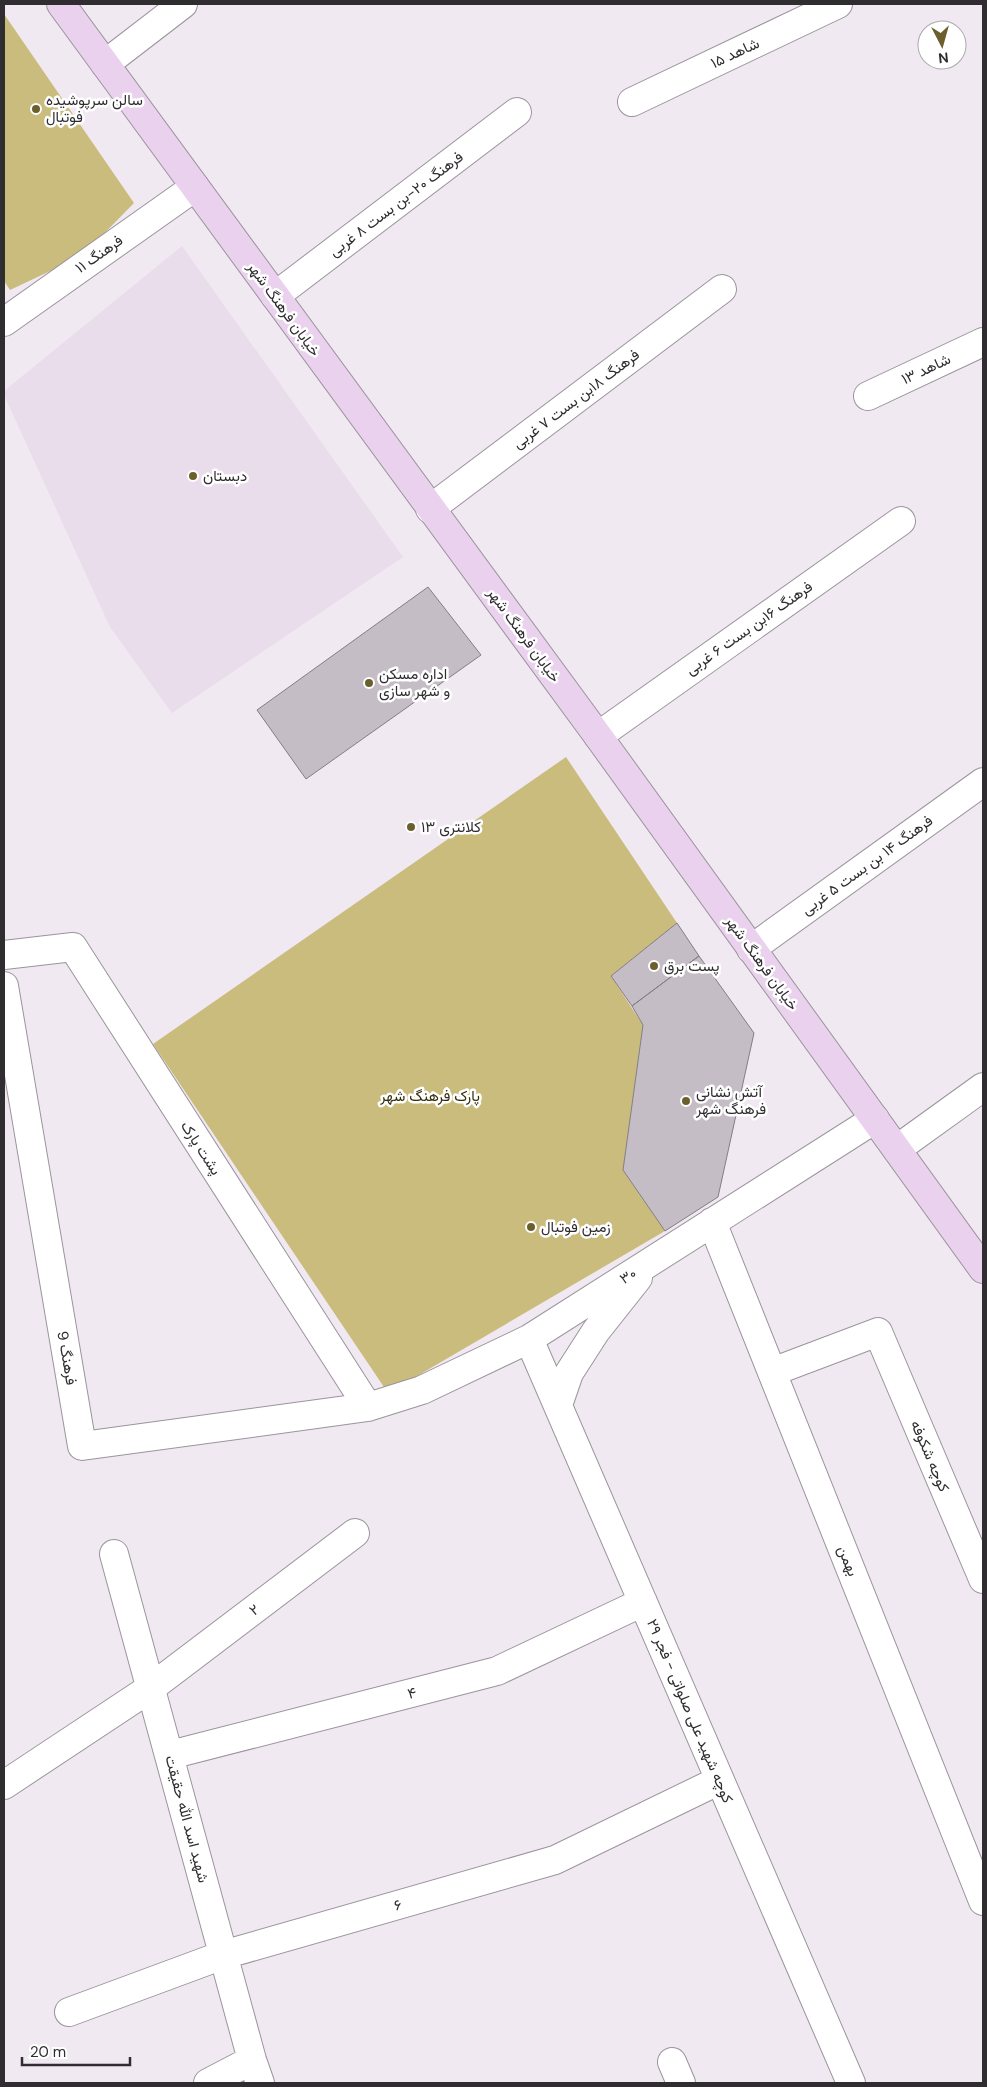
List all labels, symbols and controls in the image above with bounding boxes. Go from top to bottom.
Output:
north arrow [917,20,967,70]
street label: شاهد ۱۵ [708,33,763,73]
text: N [937,48,949,67]
place label: سالن سرپوشیده فوتبال [46,90,143,127]
marker: سالن سرپوشیده فوتبال [30,103,42,115]
street label: فرهنگ ۲۰-بن بست ۸ غربی [325,147,467,261]
street label: فرهنگ ۱۱ [71,230,127,278]
street label: خیابان فرهنگ شهر [242,257,325,360]
street label: فرهنگ ۱۸بن بست ۷ غربی [508,345,644,453]
street label: شاهد ۱۳ [898,349,954,389]
place label: دبستان [203,466,247,486]
marker: دبستان [187,470,199,482]
street label: فرهنگ ۱۶بن بست ۶ غربی [681,576,817,680]
street label: خیابان فرهنگ شهر [482,583,565,686]
place label: اداره مسکن و شهر سازی [379,664,450,701]
marker: اداره مسکن و شهر سازی [363,677,375,689]
street label: فرهنگ ۱۴ بن بست ۵ غربی [797,810,937,919]
place label: کلانتری ۱۳ [421,817,481,837]
marker: کلانتری ۱۳ [405,821,417,833]
street label: خیابان فرهنگ شهر [720,911,803,1014]
place label: پست برق [664,956,719,976]
marker: پست برق [648,960,660,972]
place label: آتش نشانی فرهنگ شهر [695,1082,766,1119]
park label: پارک فرهنگ شهر [379,1086,480,1106]
marker: آتش نشانی فرهنگ شهر [680,1095,692,1107]
street label: پشت پارک [176,1117,226,1179]
place label: زمین فوتبال [541,1217,611,1237]
marker: زمین فوتبال [525,1221,537,1233]
street label: ۳۰ [616,1263,640,1289]
street label: فرهنگ 9 [52,1329,82,1387]
street label: کوچه شکوفه [906,1417,954,1495]
street label: بهمن [833,1543,863,1579]
street label: ۲ [245,1600,263,1620]
street label: کوچه شهید علی صلواتی - فجر ۲۹ [642,1616,738,1806]
street label: ۴ [405,1682,419,1704]
street label: شهید اسد الله حقیقت [160,1753,214,1885]
street label: ۶ [392,1894,404,1916]
scale bar [22,2034,130,2066]
text: 20 m [30,2042,66,2062]

